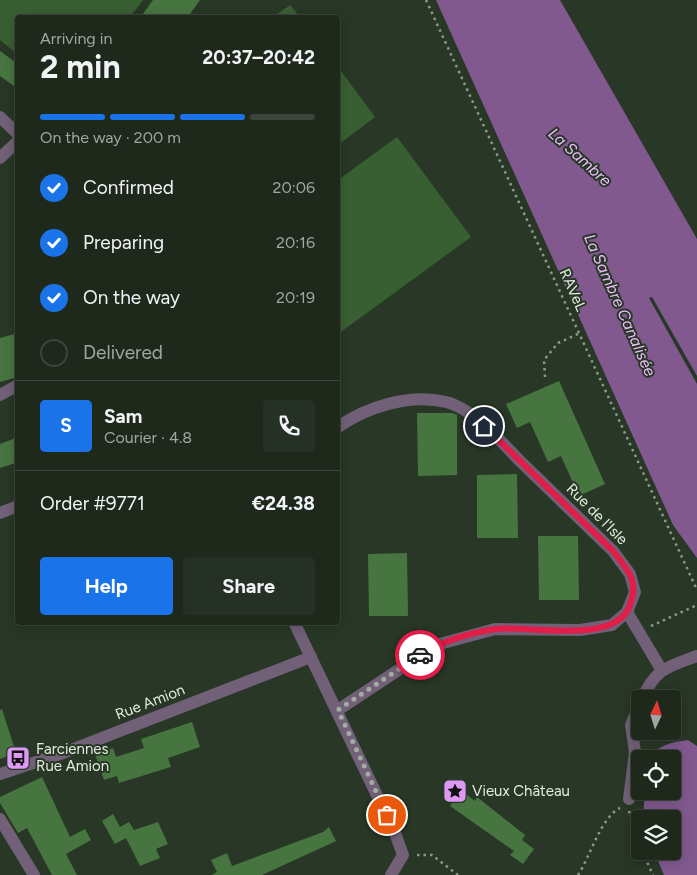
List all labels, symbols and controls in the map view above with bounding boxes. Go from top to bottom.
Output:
text: Arriving in [40,29,112,48]
text: 20:37–20:42 [202,46,315,69]
text: 2 min [40,48,121,86]
water label: La Sambre [545,124,616,190]
text: On the way · 200 m [40,128,181,147]
icon: check [40,174,68,202]
text: Confirmed [83,176,174,199]
text: 20:06 [272,178,315,197]
icon: check [40,229,68,257]
text: Preparing [83,231,164,254]
water label: La Sambre Canalisée [580,231,660,379]
text: 20:16 [276,233,315,252]
street label: RAVeL [556,266,590,314]
icon: check [40,284,68,312]
text: On the way [83,286,180,309]
text: 20:19 [276,288,315,307]
text: Delivered [83,341,163,364]
button: phone [263,400,315,452]
text: Sam [104,405,142,428]
pin [463,405,505,447]
icon: home [470,412,498,440]
text: S [60,414,72,437]
text: Courier · 4.8 [104,428,192,447]
street label: Rue de l'Isle [563,480,631,548]
text: Order #9771 [40,492,145,515]
text: €24.38 [252,492,315,515]
button: Help [40,557,173,615]
button: Share [183,557,315,615]
courier [395,630,445,680]
icon: car [406,641,434,669]
street label: Rue Amion [113,680,187,724]
north arrow [631,690,681,740]
map controls [631,690,681,860]
place label: Farciennes Rue Amion [36,740,109,775]
bus stop icon: Farciennes Rue Amion [5,745,31,771]
button: locate [631,750,681,800]
place icon: Vieux Château [442,778,468,804]
place label: Vieux Château [472,782,570,800]
pin [366,794,408,836]
icon: bag [373,801,401,829]
button: layers [631,810,681,860]

